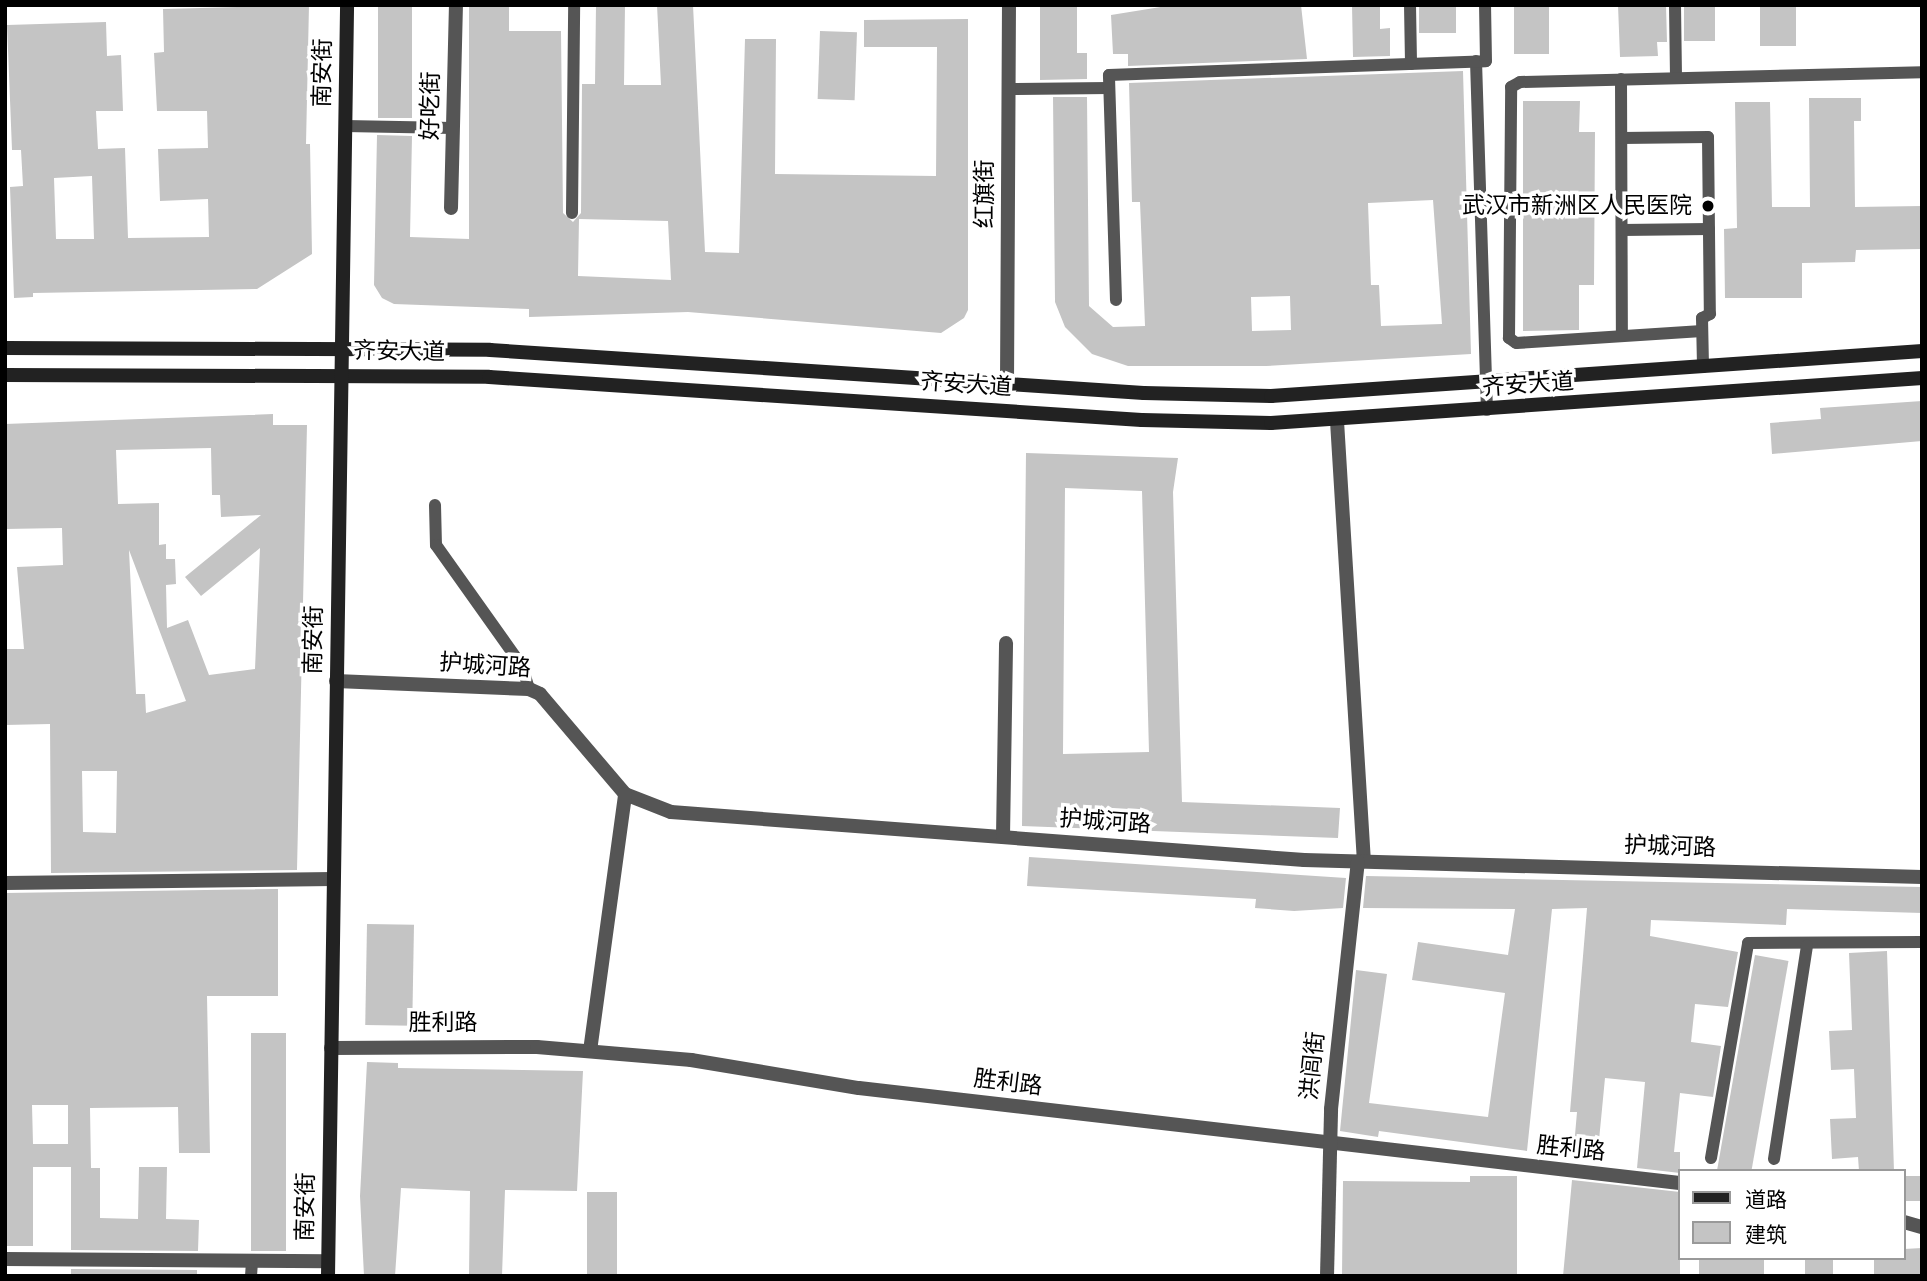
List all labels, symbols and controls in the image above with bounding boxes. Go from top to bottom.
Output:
street label: 南安街 [309,38,337,108]
street label: 好吃街 [417,71,445,141]
street label: 红旗街 [971,160,999,228]
place label: 武汉市新洲区人民医院 [1462,192,1692,220]
marker: 武汉市新洲区人民医院 [1698,196,1718,216]
street label: 齐安大道 [353,337,445,367]
street label: 齐安大道 [919,368,1013,402]
street label: 齐安大道 [1481,368,1575,402]
street label: 南安街 [300,605,328,675]
street label: 护城河路 [438,649,532,683]
street label: 护城河路 [1058,805,1152,839]
street label: 护城河路 [1624,832,1716,862]
street label: 胜利路 [409,1009,477,1037]
street label: 洪闾街 [1296,1030,1330,1102]
street label: 胜利路 [972,1065,1044,1101]
street label: 胜利路 [1535,1132,1607,1166]
legend [1678,1169,1906,1260]
street label: 南安街 [292,1172,320,1242]
text: 道路 [1745,1188,1787,1212]
text: 建筑 [1745,1223,1787,1247]

